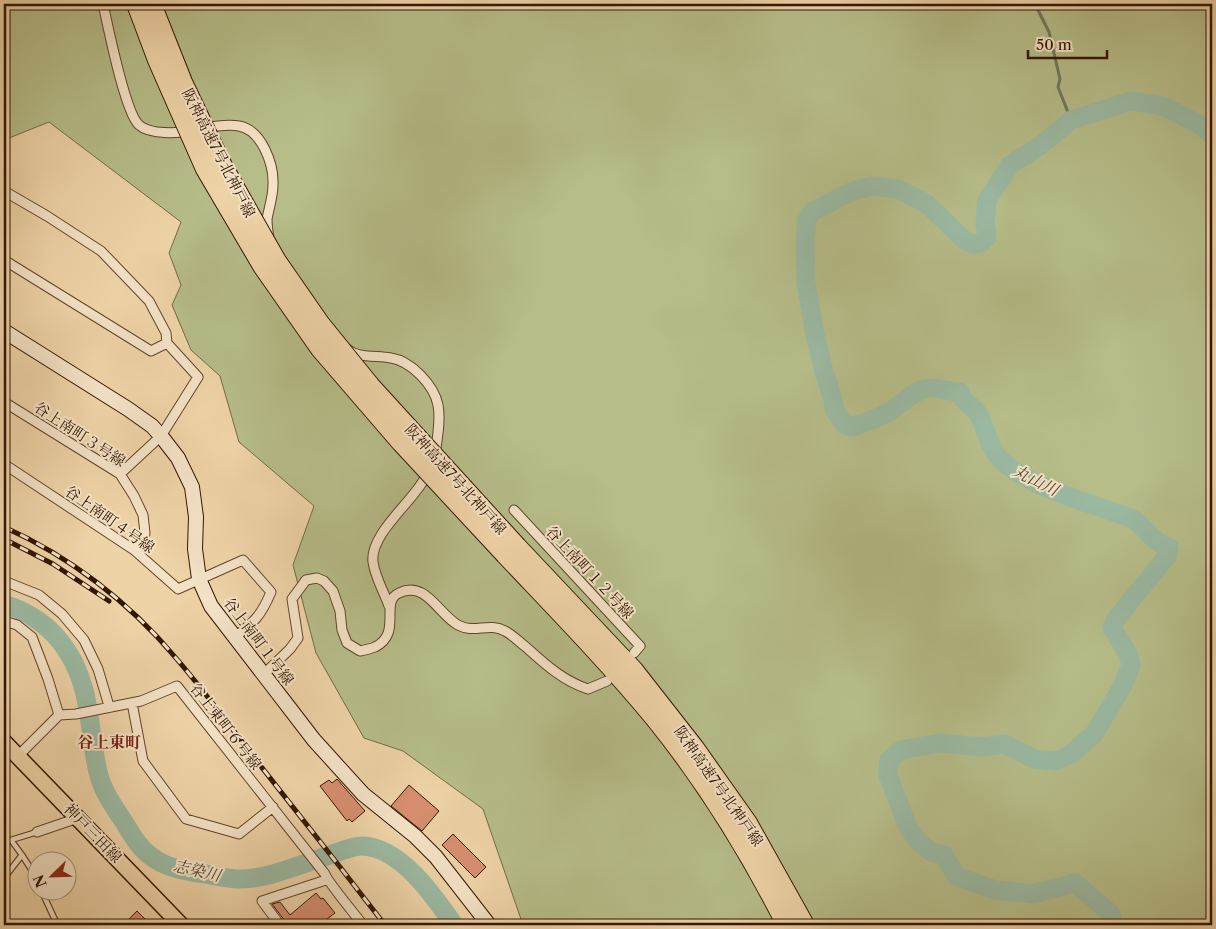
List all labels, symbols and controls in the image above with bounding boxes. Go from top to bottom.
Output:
scale bar [1028,28,1107,60]
text: 50 m [1036,35,1072,54]
street label: 阪神高速7号北神戸線 [178,85,260,221]
street label: 谷上南町３号線 [31,397,129,471]
street label: 阪神高速7号北神戸線 [401,420,511,538]
water label: 丸山川 [1010,460,1064,500]
street label: 谷上南町４号線 [62,481,158,557]
street label: 谷上南町１２号線 [542,522,638,622]
street label: 谷上南町１号線 [220,593,298,689]
street label: 谷上東町６号線 [186,679,266,773]
street label: 阪神高速7号北神戸線 [670,722,768,850]
district label: 谷上東町 [77,732,141,752]
street label: 神戸三田線 [60,799,126,867]
north arrow [28,852,78,902]
water label: 志染川 [171,855,225,886]
text: N [29,872,51,890]

